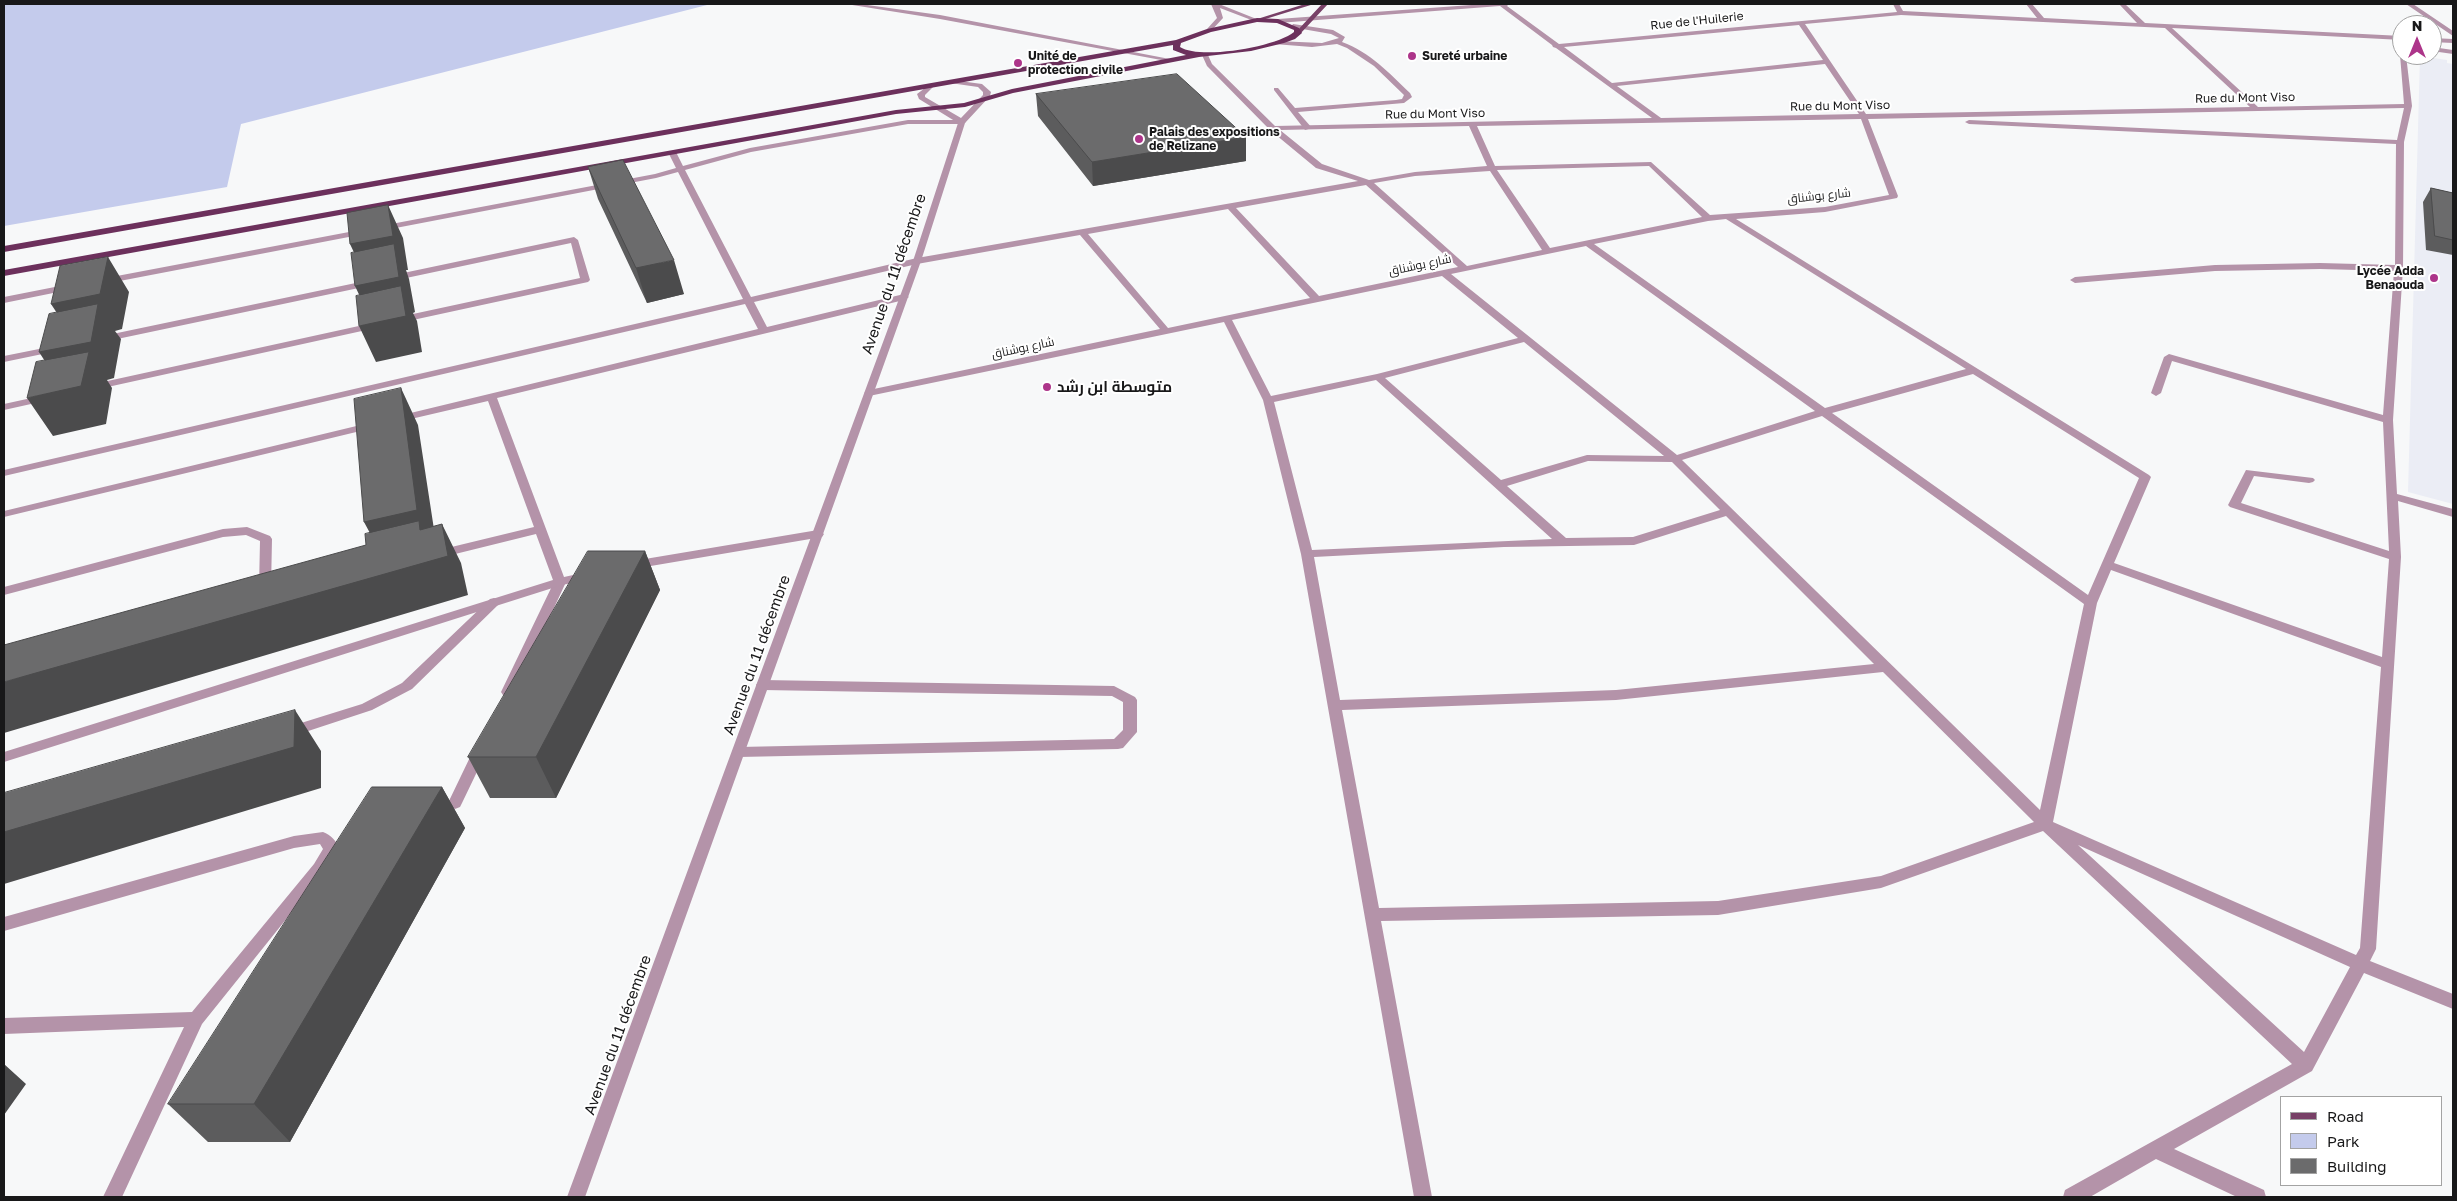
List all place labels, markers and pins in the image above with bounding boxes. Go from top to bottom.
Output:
place label: Unité de protection civile [1028,49,1123,77]
place label: Sureté urbaine [1422,49,1507,63]
marker: Sureté urbaine [1406,50,1418,62]
marker: Unité de protection civile [1012,57,1024,69]
place label: Palais des expositions de Relizane [1149,125,1280,153]
marker: Palais des expositions de Relizane [1133,133,1145,145]
place label: Lycée Adda Benaouda [2357,264,2424,292]
marker: Lycée Adda Benaouda [2428,272,2440,284]
place label: متوسطة ابن رشد [1057,378,1172,396]
marker: متوسطة ابن رشد [1041,381,1053,393]

